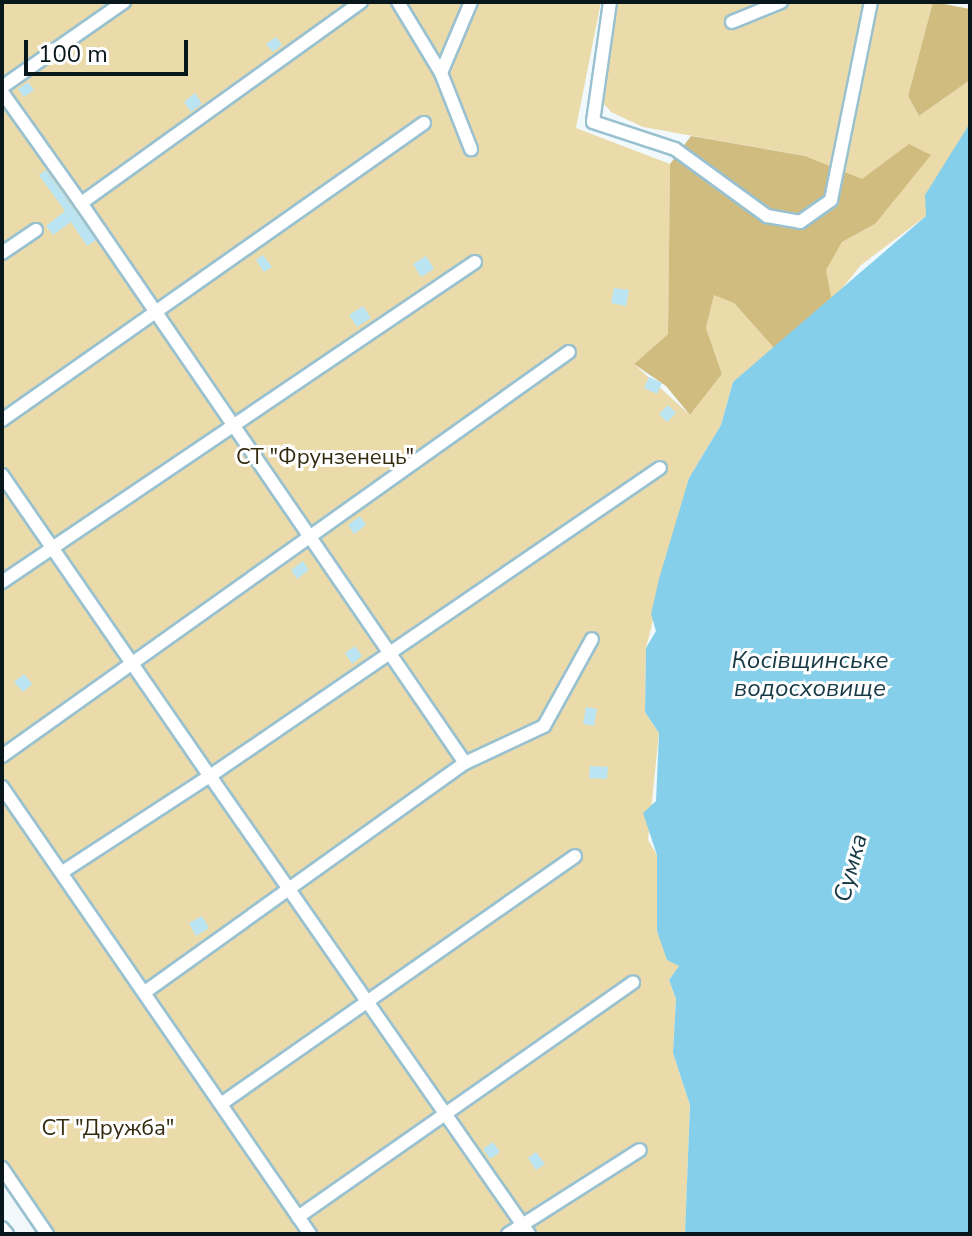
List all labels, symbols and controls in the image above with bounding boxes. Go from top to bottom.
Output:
scale bar [28,24,192,74]
text: 100 m [38,38,108,70]
park label: СТ "Фрунзенець" [236,445,414,471]
water label: Косівщинське водосховище [732,647,888,703]
water label: Сумка [828,831,874,905]
park label: СТ "Дружба" [42,1116,174,1142]

